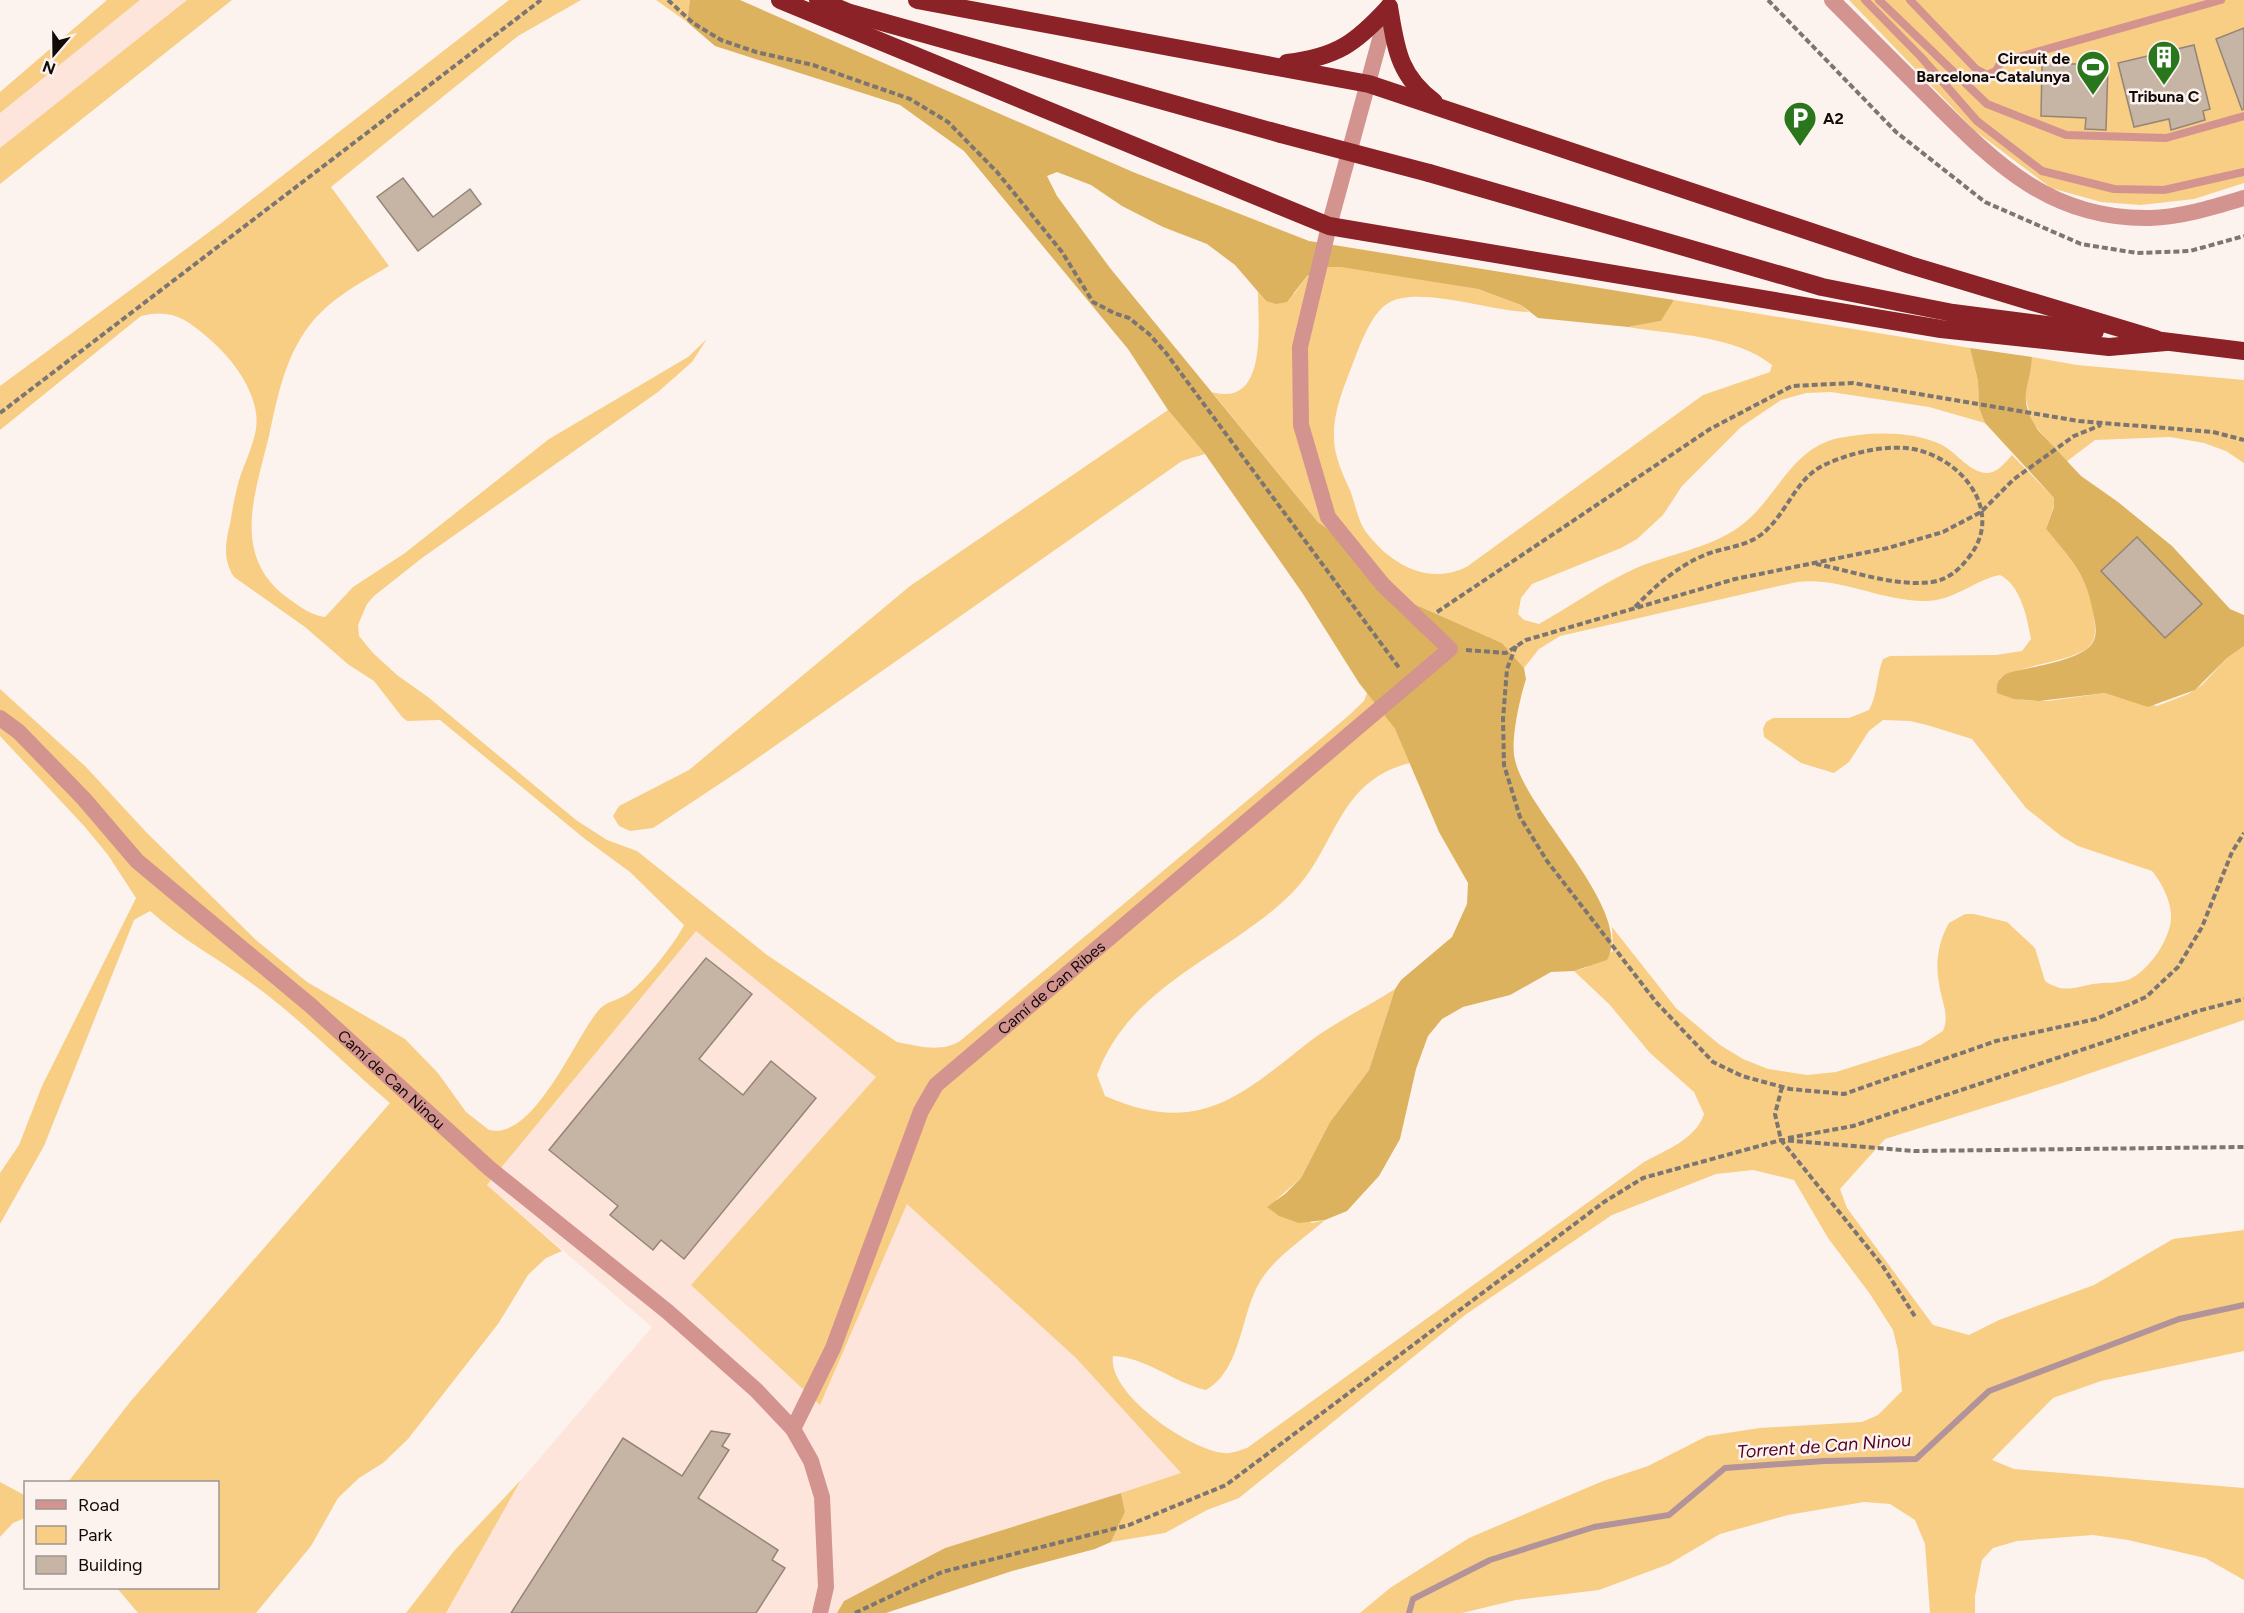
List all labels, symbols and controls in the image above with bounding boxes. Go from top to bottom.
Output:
north arrow [24,24,84,84]
building icon: Tribuna C [2146,39,2182,86]
place label: Circuit de Barcelona-Catalunya [1916,49,2070,86]
sports icon: Circuit de Barcelona-Catalunya [2075,49,2111,96]
text: N [40,57,58,79]
place label: Tribuna C [2129,87,2200,106]
parking icon: A2 [1782,100,1818,147]
place label: A2 [1823,109,1844,128]
street label: Camí de Can Ribes [993,936,1109,1038]
street label: Camí de Can Ninou [334,1026,449,1133]
water label: Torrent de Can Ninou [1736,1429,1912,1463]
legend [24,1481,219,1589]
text: Road [78,1494,119,1516]
text: Park [78,1524,113,1546]
text: Building [78,1554,143,1576]

